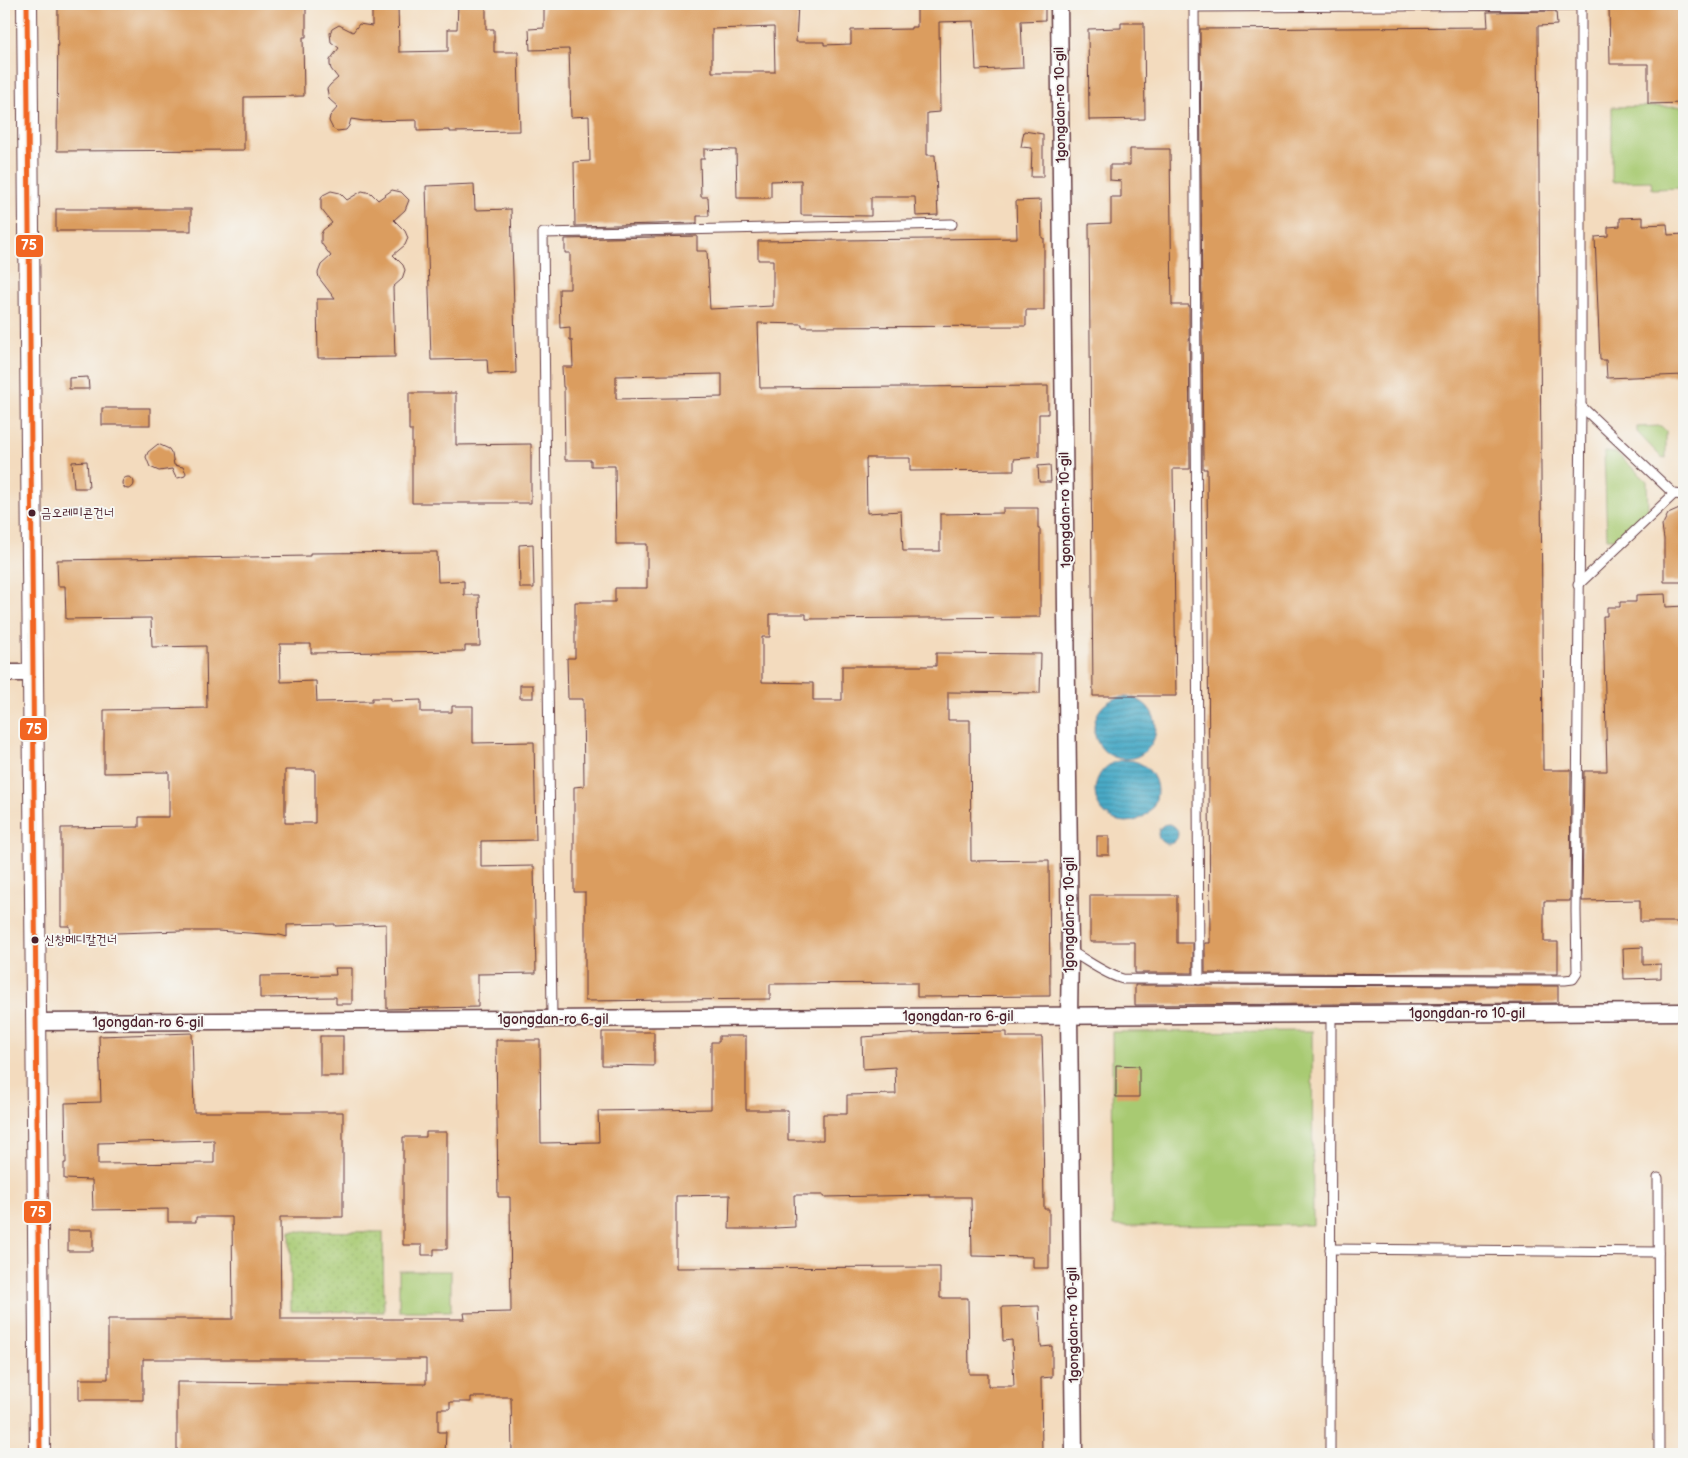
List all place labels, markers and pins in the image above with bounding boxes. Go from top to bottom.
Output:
place label: 금오레미콘건너 [41,505,114,521]
marker: 금오레미콘건너 [27,508,37,518]
place label: 신창메디칼건너 [44,932,117,948]
marker: 신창메디칼건너 [30,935,40,945]

